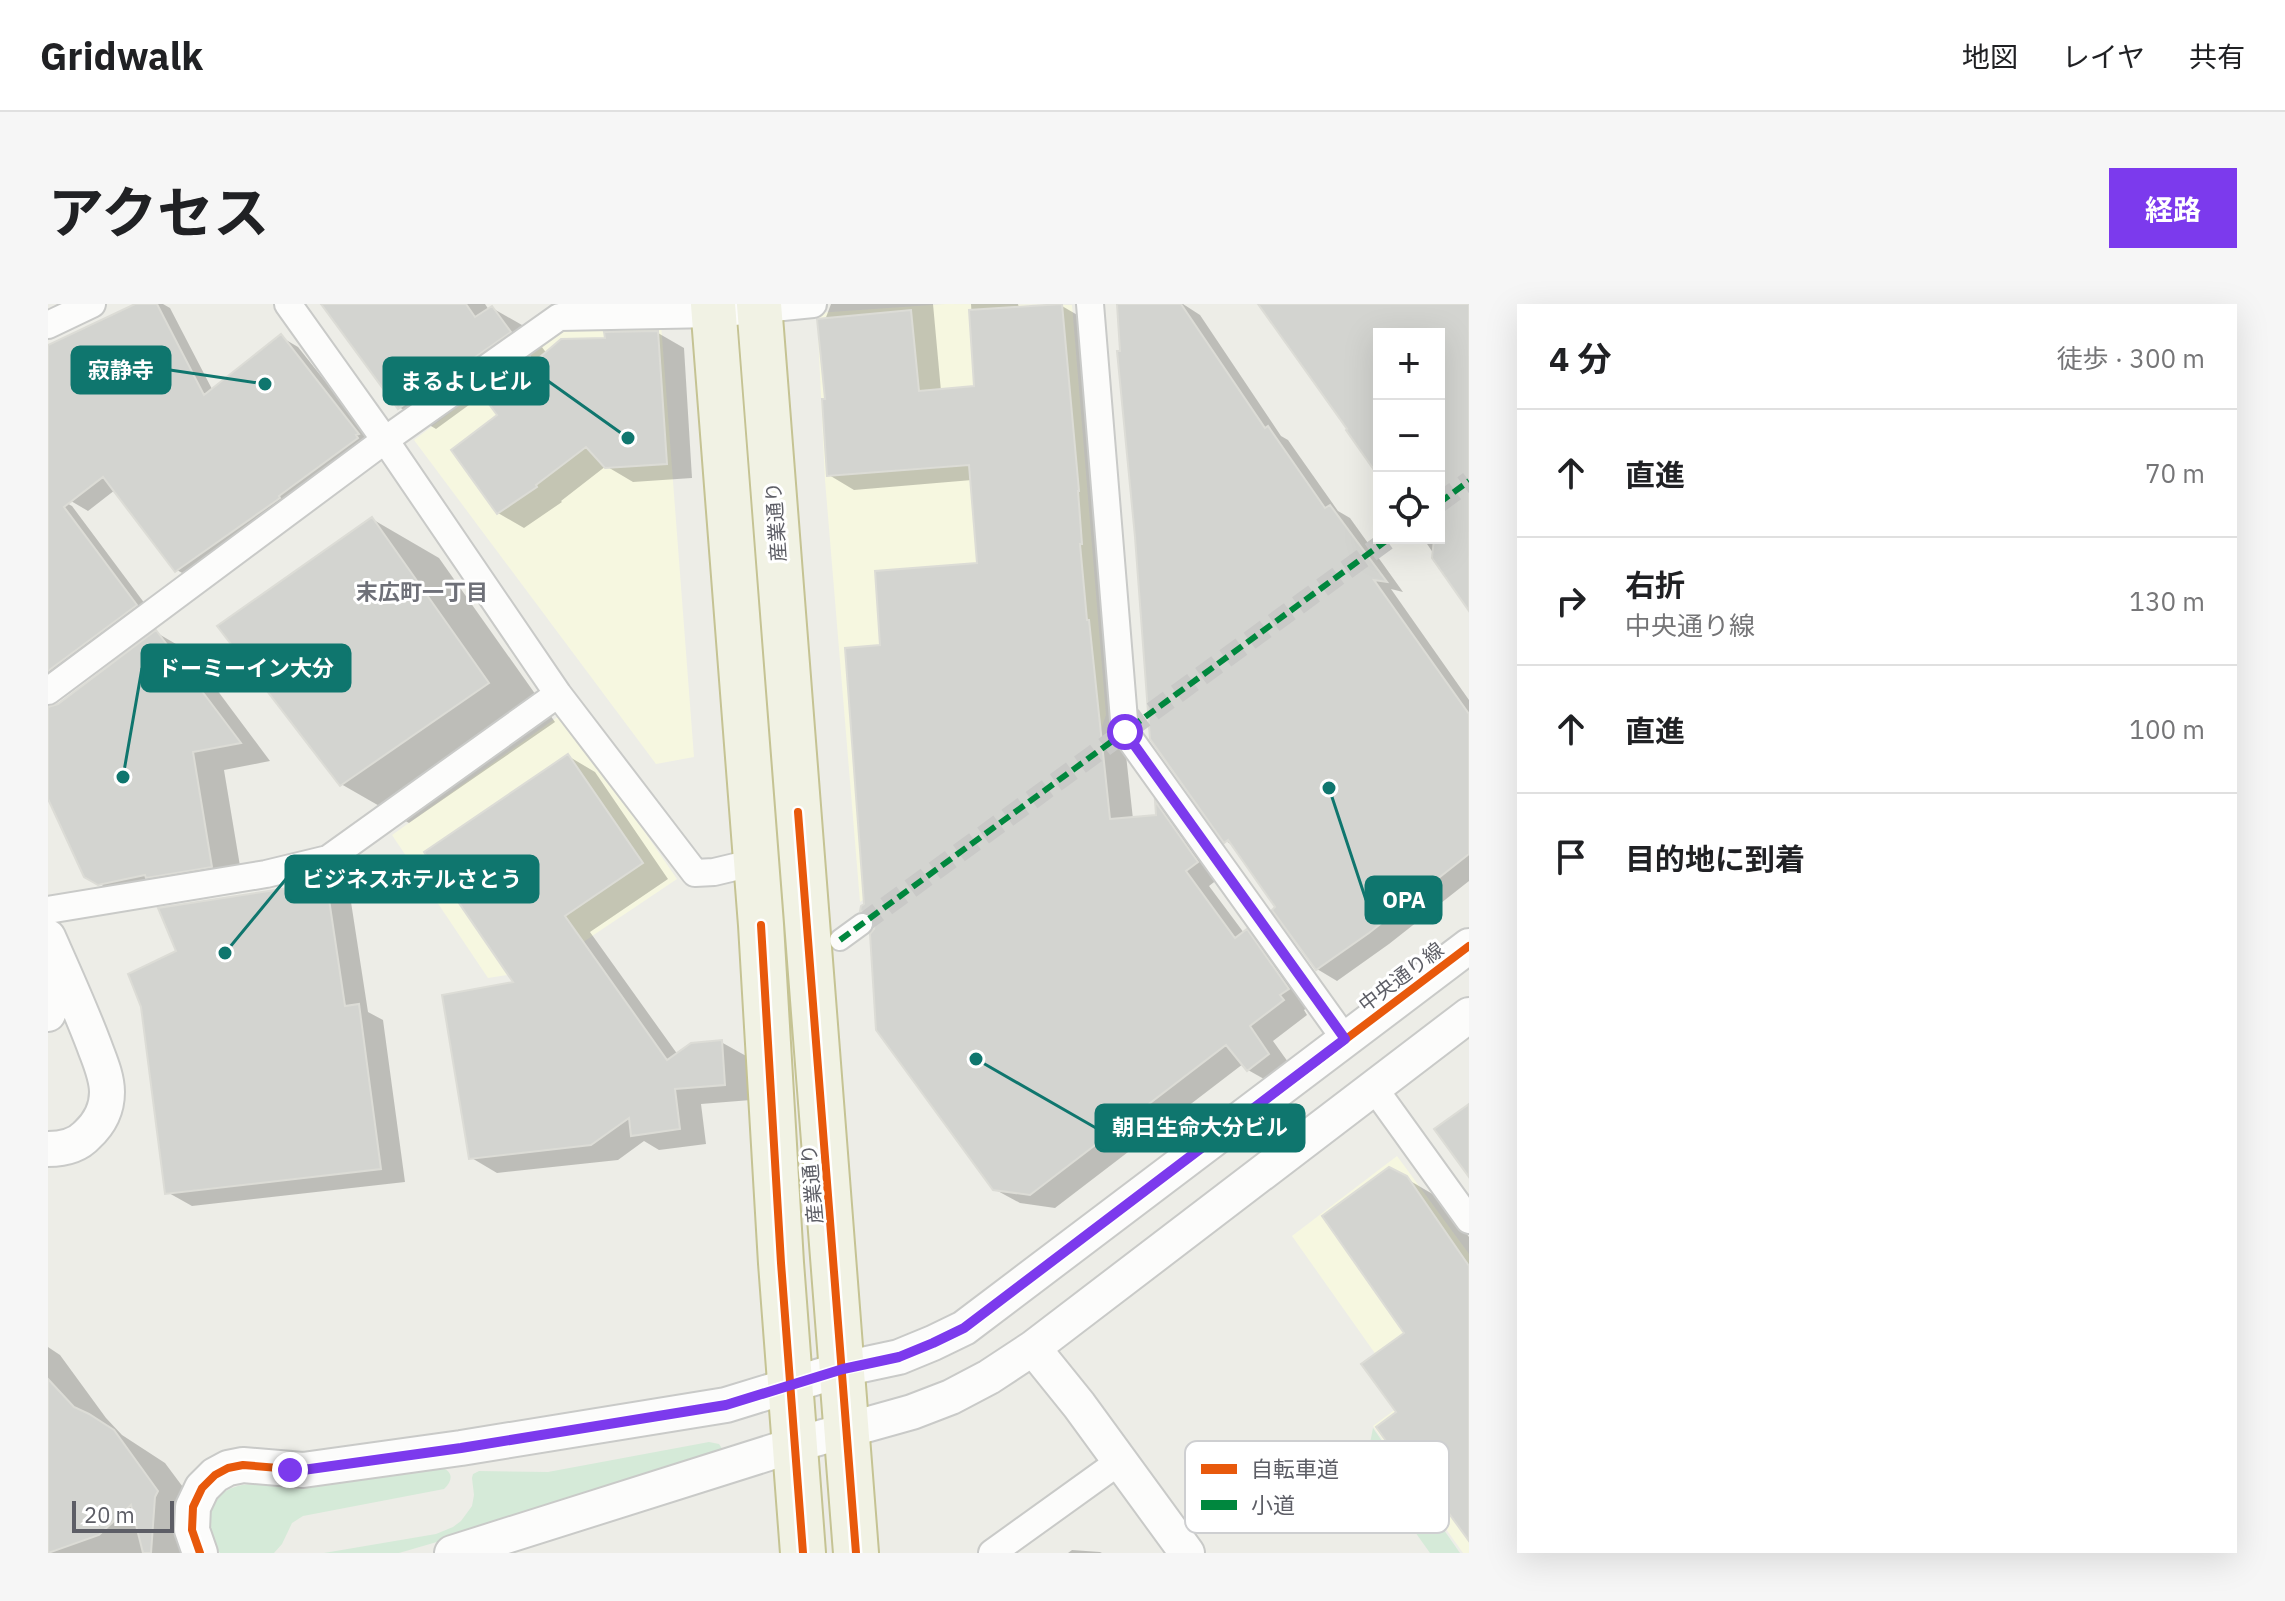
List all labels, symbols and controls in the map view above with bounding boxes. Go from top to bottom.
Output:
text: Gridwalk [40,31,203,80]
text: 地図 [1962,38,2018,75]
text: レイヤ [2062,38,2145,75]
text: 共有 [2189,38,2245,75]
button: 経路 [2109,168,2237,248]
text: アクセス [48,176,269,248]
map controls [1373,328,1445,544]
button: + [1373,328,1445,400]
text: 4 分 [1549,336,1611,380]
text: 徒歩 · 300 m [2057,341,2205,375]
callout: 寂静寺 [72,347,170,393]
text: 寂静寺 [88,355,154,384]
callout: まるよしビル [384,358,548,404]
text: まるよしビル [400,366,532,395]
button: − [1373,400,1445,472]
icon: ahead [1549,451,1593,495]
text: 直進 [1625,455,1685,494]
text: 70 m [2145,456,2205,490]
button: locate [1373,472,1445,544]
street label: 産業通り [759,481,792,563]
text: 右折 [1625,565,1685,604]
district label: 末広町一丁目 [356,577,488,606]
icon: right [1549,579,1593,623]
text: 130 m [2129,584,2205,618]
text: 中央通り線 [1625,608,1755,642]
callout: ドーミーイン大分 [142,645,350,691]
text: ドーミーイン大分 [158,653,334,682]
icon: ahead [1549,707,1593,751]
text: 直進 [1625,711,1685,750]
text: 100 m [2129,712,2205,746]
route start [1107,714,1143,750]
icon: arrive [1549,835,1593,879]
text: 目的地に到着 [1625,839,1805,878]
callout: ビジネスホテルさとう [286,856,538,902]
text: ビジネスホテルさとう [302,864,522,893]
callout: OPA [1366,877,1441,923]
text: OPA [1382,885,1426,914]
street label: 中央通り線 [1353,936,1449,1017]
callout: 朝日生命大分ビル [1096,1105,1304,1151]
text: 朝日生命大分ビル [1112,1112,1288,1141]
street label: 産業通り [795,1143,828,1225]
legend [1185,1441,1449,1533]
route end [272,1452,308,1488]
text: 自転車道 [1251,1454,1339,1483]
text: 小道 [1251,1490,1295,1519]
scale bar [72,1497,174,1533]
text: 20 m [84,1500,135,1529]

